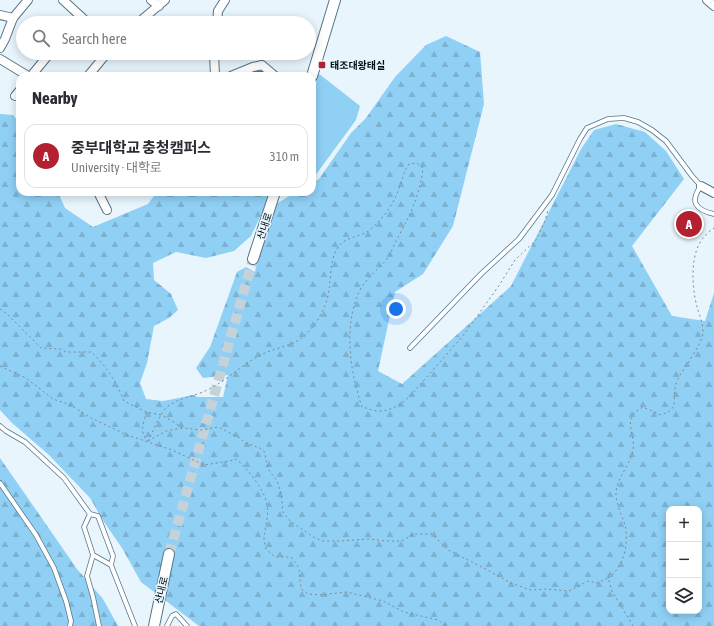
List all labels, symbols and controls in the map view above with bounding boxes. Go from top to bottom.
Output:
search box [16,16,316,60]
icon: search [30,27,52,49]
text: Search here [62,30,127,47]
marker: 태조대왕태실 [317,60,327,70]
place label: 태조대왕태실 [330,60,385,71]
text: Nearby [32,88,78,108]
text: 중부대학교 충청캠퍼스 [71,139,211,156]
text: A [43,149,49,164]
text: 310 m [270,149,299,164]
text: University · 대학로 [71,160,162,175]
pin: A [676,209,702,239]
street label: 산내로 [255,211,274,241]
your location [386,299,406,319]
map controls [666,506,702,614]
button: + [666,506,702,542]
button: − [666,542,702,578]
street label: 산내로 [153,575,170,605]
button: layers [666,578,702,614]

